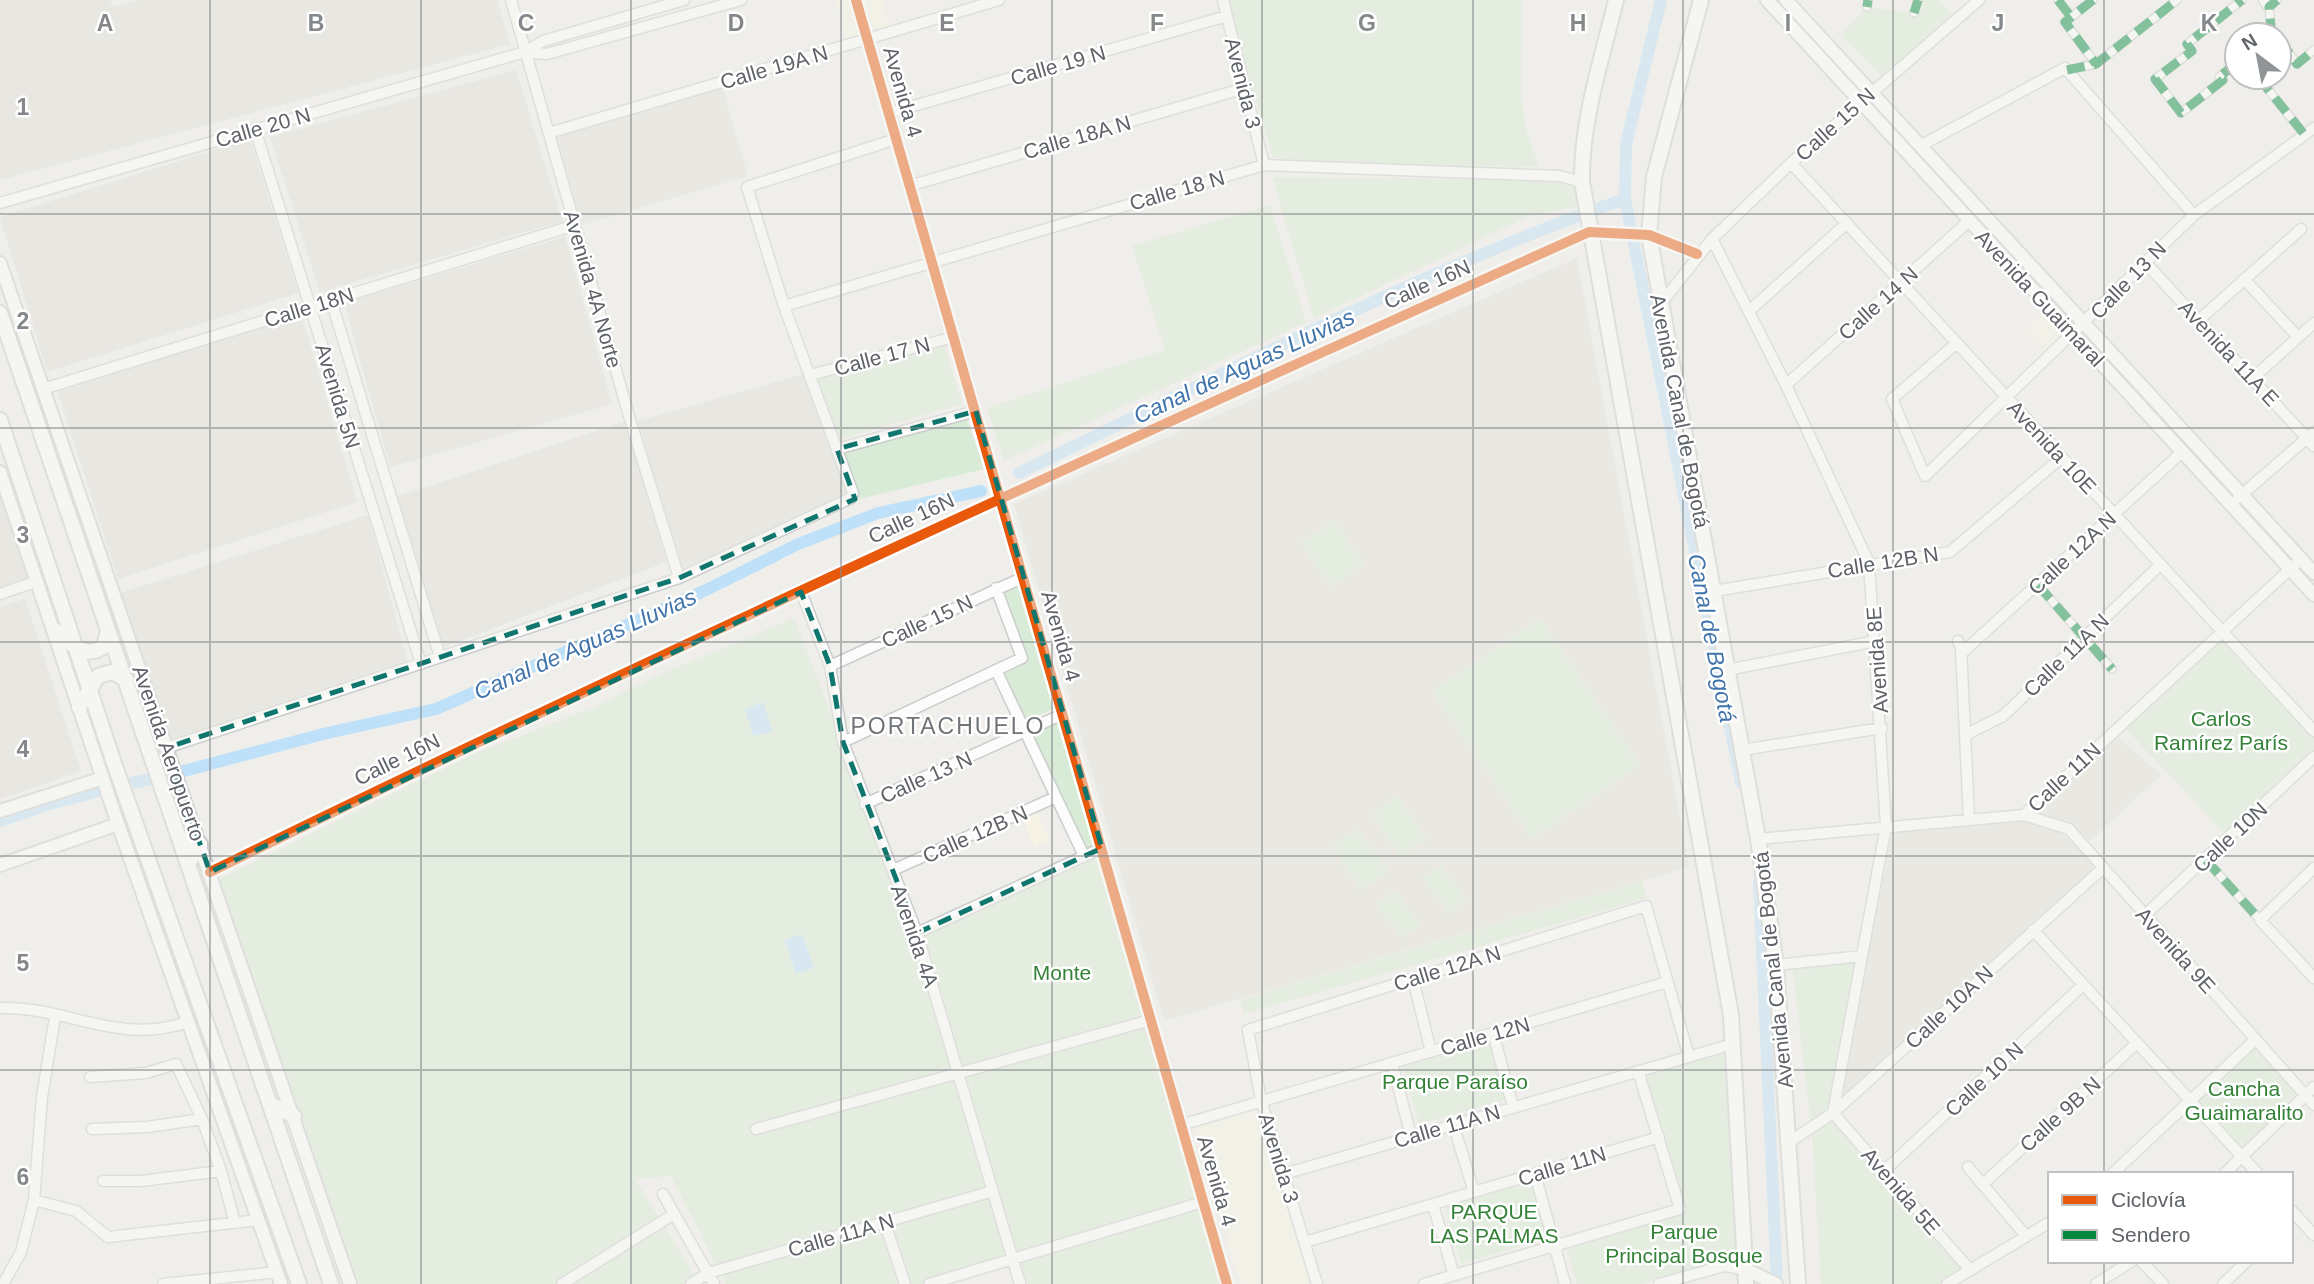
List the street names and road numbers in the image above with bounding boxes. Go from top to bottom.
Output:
street label: Avenida 3 [1221,35,1265,131]
street label: Calle 19 N [1008,40,1108,90]
street label: Calle 19A N [718,41,830,93]
street label: Avenida 4 [879,44,927,140]
street label: Calle 15 N [1791,83,1879,165]
street label: Calle 20 N [213,102,313,152]
street label: Calle 18A N [1021,111,1133,163]
street label: Calle 18 N [1127,165,1227,215]
street label: Avenida 4A Norte [559,207,627,371]
street label: Avenida Guaimaral [1971,225,2109,371]
street label: Calle 13 N [2086,237,2170,323]
street label: Calle 16N [1380,255,1474,313]
street label: Calle 14 N [1834,262,1922,344]
street label: Calle 18N [262,283,356,331]
street label: Avenida Canal de Bogotá [1646,292,1714,530]
street label: Avenida 11A E [2174,295,2284,411]
street label: Calle 17 N [832,332,932,380]
street label: Avenida 5N [311,341,365,451]
street label: Avenida 10E [2003,396,2101,498]
street label: Calle 16N [864,488,958,548]
street label: Calle 12A N [2024,507,2120,599]
street label: Calle 12B N [1826,542,1940,582]
street label: Avenida 4 [1037,588,1085,684]
street label: Calle 15 N [878,590,976,652]
street label: Avenida 8E [1862,606,1892,714]
street label: Calle 11A N [2019,609,2113,701]
street label: Avenida Aeropuerto [128,662,210,844]
street label: Calle 16N [351,728,443,790]
street label: Calle 11N [2023,738,2105,816]
street label: Calle 13 N [877,747,975,807]
street label: Calle 10N [2188,797,2272,877]
street label: Calle 12B N [919,801,1031,867]
street label: Avenida Canal de Bogotá [1749,850,1797,1089]
street label: Avenida 4A [887,882,943,990]
street label: Avenida 9E [2132,903,2220,997]
street label: Calle 12A N [1391,941,1503,995]
street label: Calle 10A N [1901,961,1997,1053]
street label: Calle 12N [1438,1012,1532,1060]
street label: Calle 10 N [1940,1037,2028,1121]
street label: Calle 9B N [2015,1072,2105,1156]
street label: Calle 11A N [1391,1100,1503,1152]
street label: Avenida 3 [1254,1110,1304,1206]
street label: Avenida 4 [1193,1133,1241,1229]
street label: Calle 11N [1515,1142,1609,1190]
street label: Avenida 5E [1857,1143,1945,1239]
street label: Calle 11A N [785,1209,897,1261]

